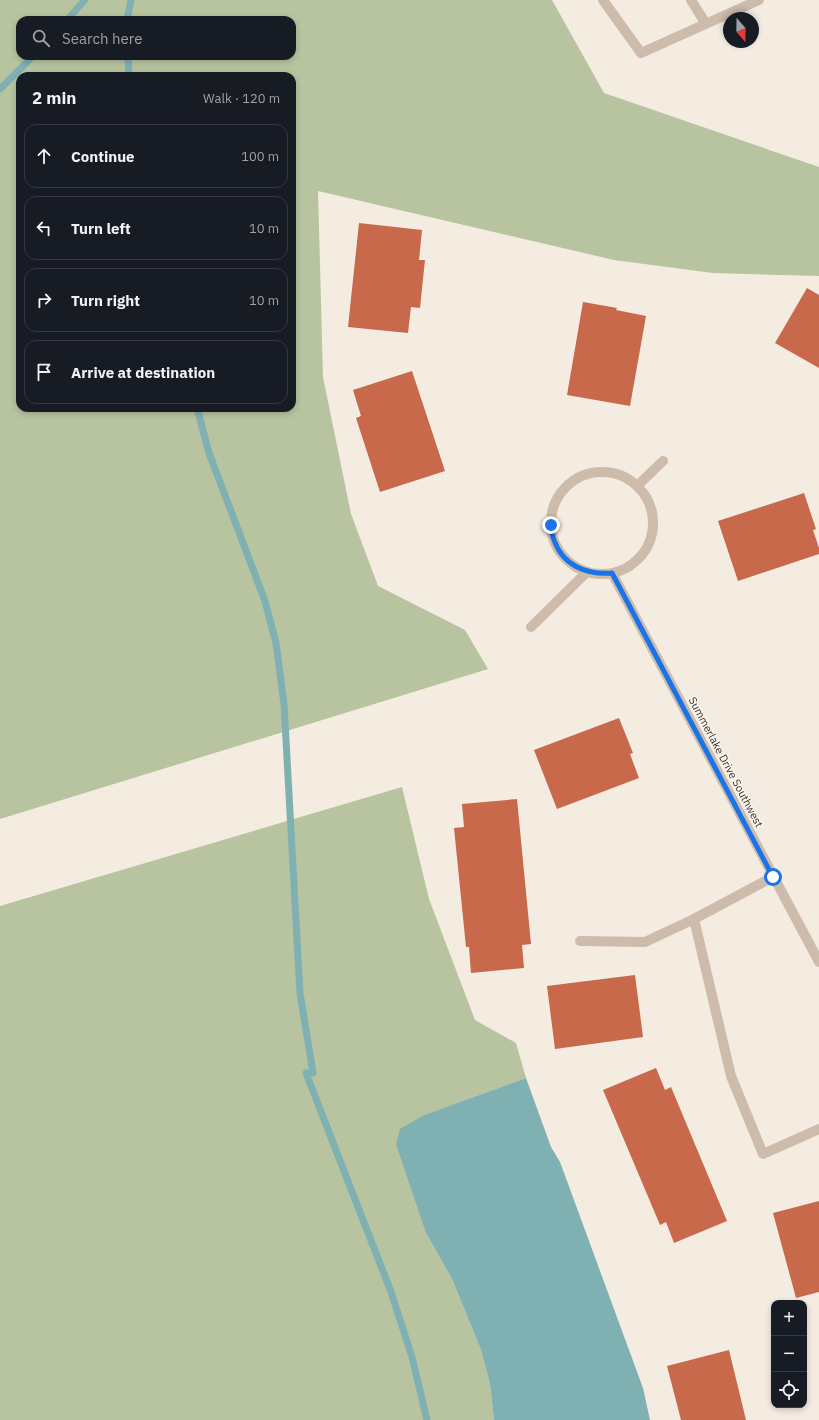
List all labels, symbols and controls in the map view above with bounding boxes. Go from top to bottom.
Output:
north arrow [723,12,759,48]
search box [16,16,296,60]
icon: search [30,27,52,49]
text: Search here [62,29,142,48]
text: 2 min [32,87,76,109]
text: Walk · 120 m [203,90,280,107]
icon: ahead [33,145,55,167]
text: Continue [71,147,135,166]
text: 100 m [241,148,279,165]
icon: left [33,217,55,239]
text: Turn left [71,219,131,238]
text: 10 m [249,220,279,237]
icon: right [33,289,55,311]
text: Turn right [71,291,140,310]
text: 10 m [249,292,279,309]
icon: arrive [33,361,55,383]
text: Arrive at destination [71,363,215,382]
route end [542,516,560,534]
street label: Summerlake Drive Southwest [686,694,766,830]
route start [764,868,782,886]
map controls [771,1300,807,1408]
button: + [771,1300,807,1336]
button: − [771,1336,807,1372]
button: locate [771,1372,807,1408]

